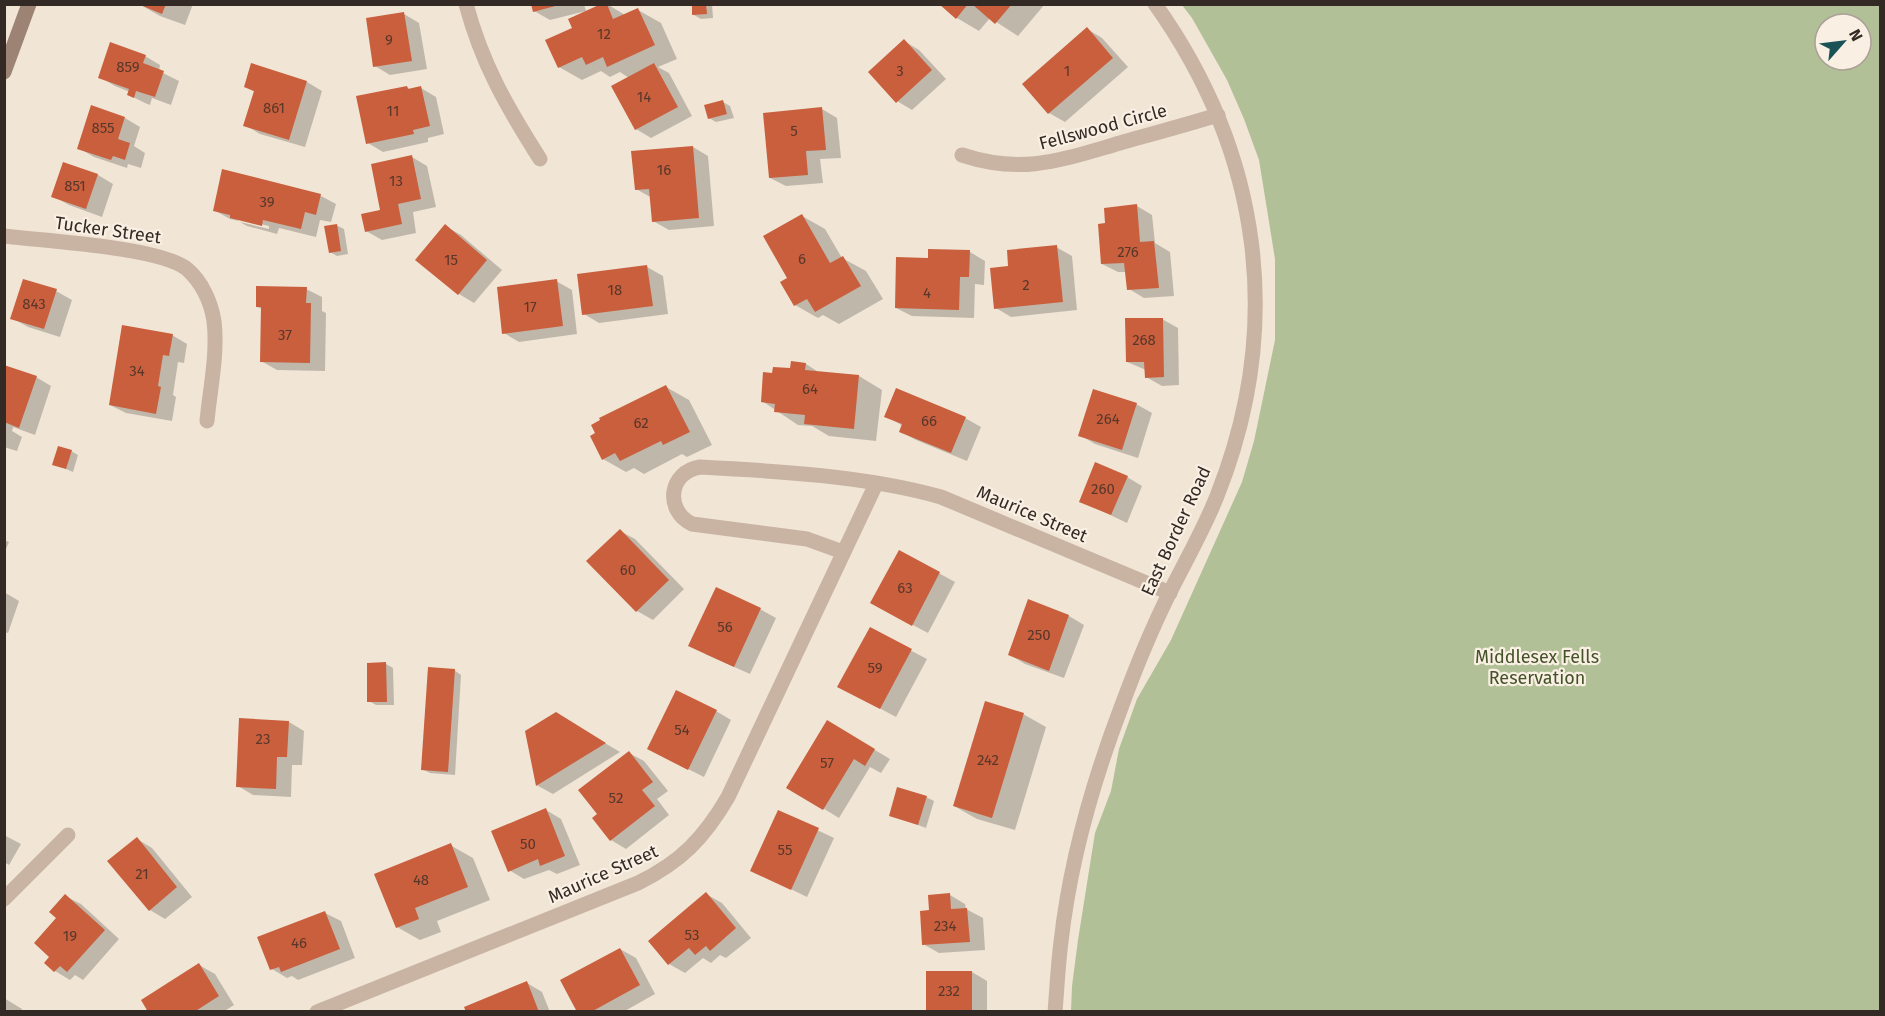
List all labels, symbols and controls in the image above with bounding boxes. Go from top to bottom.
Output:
north arrow [1813,12,1873,72]
house number: 12 [597,25,611,43]
text: N [1845,26,1867,44]
house number: 9 [385,31,393,49]
house number: 859 [116,58,140,76]
house number: 3 [896,62,904,80]
house number: 1 [1064,62,1070,80]
house number: 14 [637,88,651,106]
house number: 861 [263,99,285,117]
street label: Fellswood Circle [1037,99,1169,155]
house number: 11 [387,102,399,120]
house number: 855 [91,119,115,137]
house number: 5 [790,122,798,140]
house number: 16 [657,161,671,179]
house number: 13 [389,172,403,190]
house number: 851 [64,177,86,195]
house number: 39 [259,193,275,211]
street label: Tucker Street [53,212,163,248]
house number: 276 [1117,243,1139,261]
house number: 6 [798,250,806,268]
house number: 15 [444,251,458,269]
house number: 2 [1022,276,1030,294]
house number: 18 [608,281,622,299]
house number: 4 [923,284,931,302]
house number: 843 [22,295,46,313]
house number: 17 [523,298,537,316]
house number: 37 [278,326,292,344]
house number: 268 [1132,331,1156,349]
house number: 34 [129,362,145,380]
house number: 64 [802,380,818,398]
house number: 264 [1096,410,1120,428]
house number: 66 [921,412,937,430]
house number: 62 [633,414,649,432]
street label: East Border Road [1136,463,1216,599]
house number: 260 [1091,480,1115,498]
street label: Maurice Street [973,481,1091,547]
house number: 60 [620,561,636,579]
house number: 63 [897,579,913,597]
house number: 56 [717,618,733,636]
house number: 250 [1027,626,1051,644]
park label: Middlesex Fells Reservation [1475,646,1599,689]
house number: 59 [867,659,883,677]
house number: 54 [674,721,690,739]
house number: 23 [256,730,270,748]
house number: 242 [977,751,999,769]
house number: 57 [820,754,834,772]
house number: 52 [609,789,623,807]
house number: 50 [520,835,536,853]
street label: Maurice Street [545,840,662,908]
house number: 55 [778,841,792,859]
house number: 21 [135,865,149,883]
house number: 48 [413,871,429,889]
house number: 234 [934,917,956,935]
house number: 53 [685,926,699,944]
house number: 19 [63,927,77,945]
house number: 46 [291,934,307,952]
house number: 232 [938,982,960,1000]

